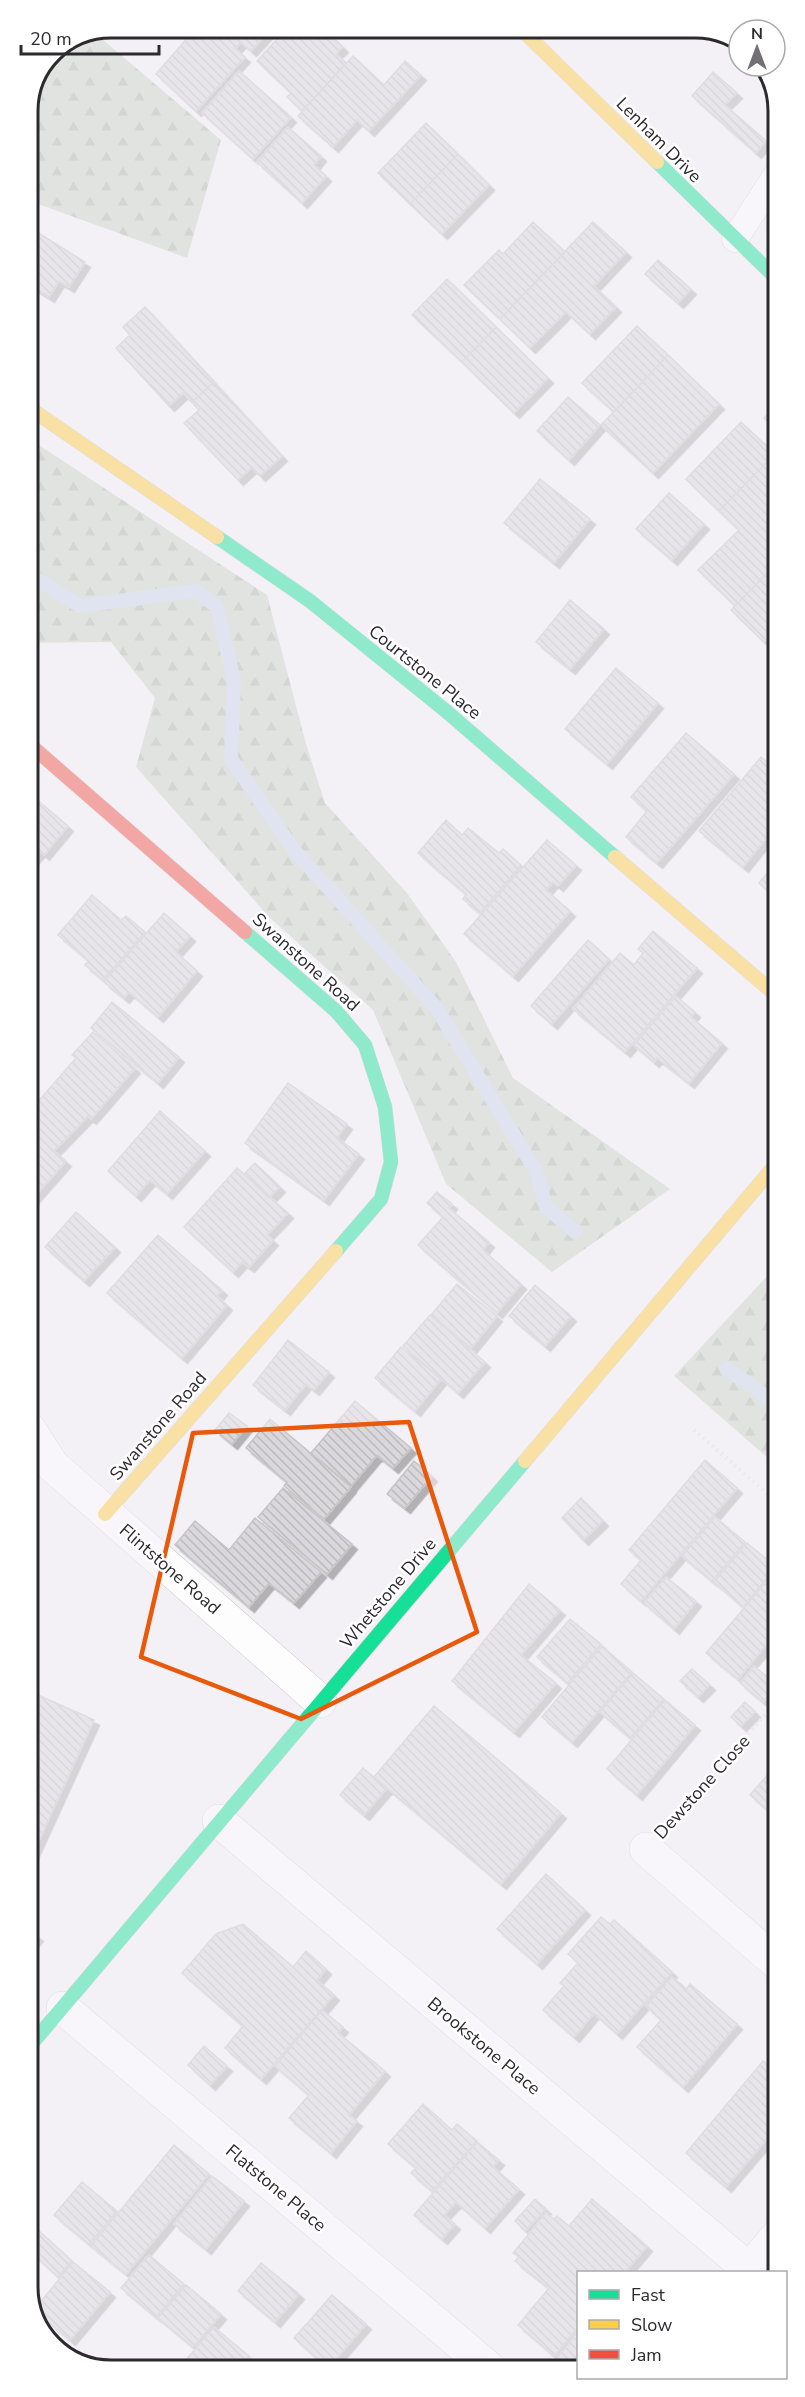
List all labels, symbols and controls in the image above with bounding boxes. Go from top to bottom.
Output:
scale bar [21,18,159,56]
north arrow [727,18,787,78]
text: N [751,23,763,45]
text: 20 m [30,27,72,51]
street label: Lenham Drive [611,92,707,188]
street label: Courtstone Place [364,619,486,725]
street label: Swanstone Road [247,907,365,1017]
street label: Swanstone Road [104,1367,212,1485]
street label: Flintstone Road [114,1518,226,1620]
street label: Whetstone Drive [335,1533,441,1653]
street label: Dewstone Close [649,1730,755,1844]
street label: Brookstone Place [422,1992,546,2100]
street label: Flatstone Place [221,2139,331,2237]
legend [577,2271,787,2379]
text: Fast [631,2283,666,2307]
text: Slow [631,2313,672,2337]
text: Jam [630,2343,662,2367]

